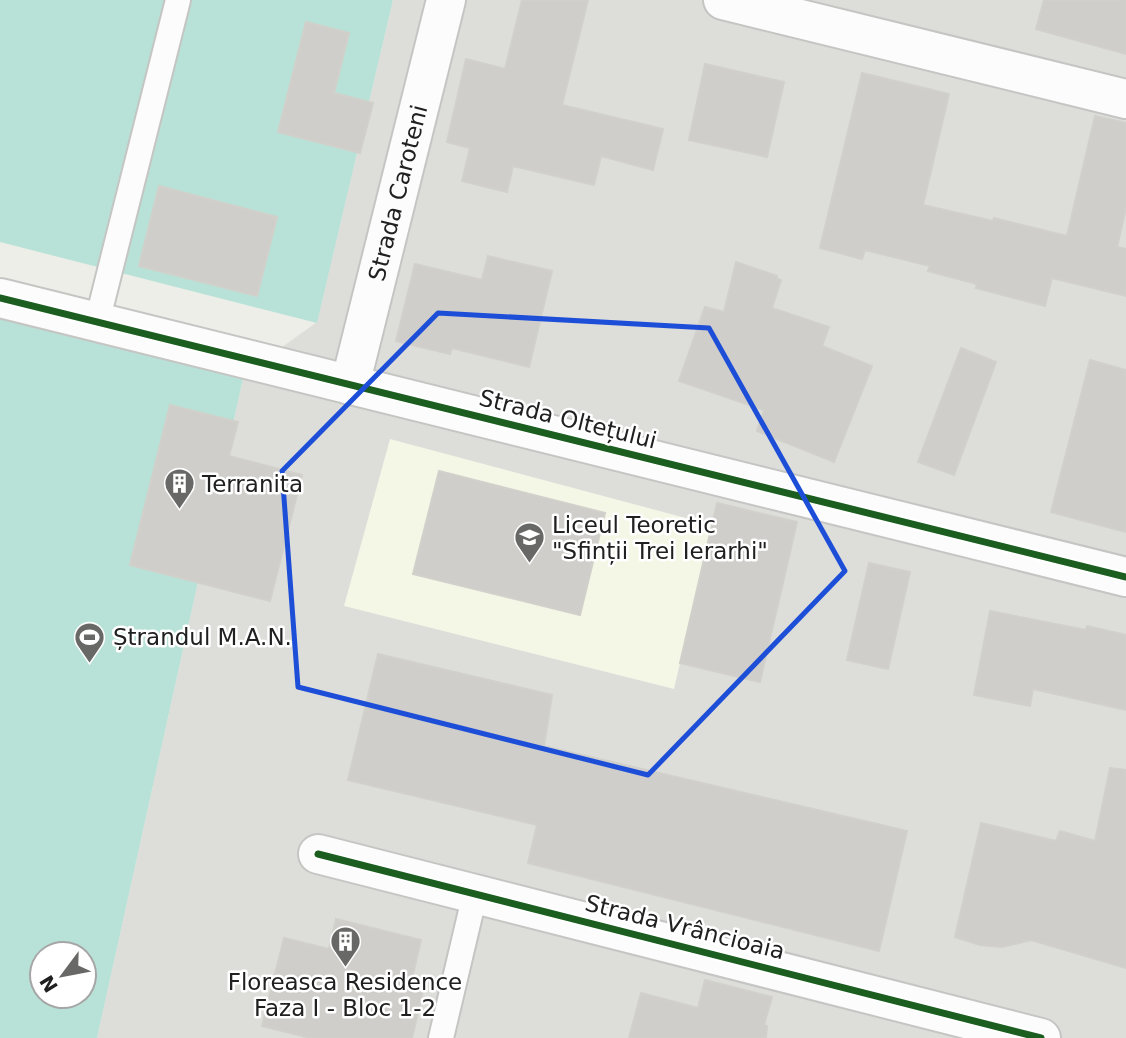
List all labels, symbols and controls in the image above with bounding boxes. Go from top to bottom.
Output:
street label: Strada Caroteni [363,102,432,284]
street label: Strada Oltețului [476,384,659,455]
building icon: Terranita [162,467,196,511]
place label: Terranita [201,471,303,497]
place label: Liceul Teoretic "Sfinții Trei Ierarhi" [552,512,768,565]
school or university icon: Liceul Teoretic "Sfinții Trei Ierarhi" [512,521,546,565]
sports icon: Ștrandul M.A.N. [73,620,107,664]
place label: Ștrandul M.A.N. [113,624,292,650]
street label: Strada Vrâncioaia [583,890,787,964]
building icon: Floreasca Residence Faza I - Bloc 1-2 [328,924,362,968]
north arrow [28,940,98,1010]
place label: Floreasca Residence Faza I - Bloc 1-2 [228,969,462,1021]
text: N [35,971,62,997]

